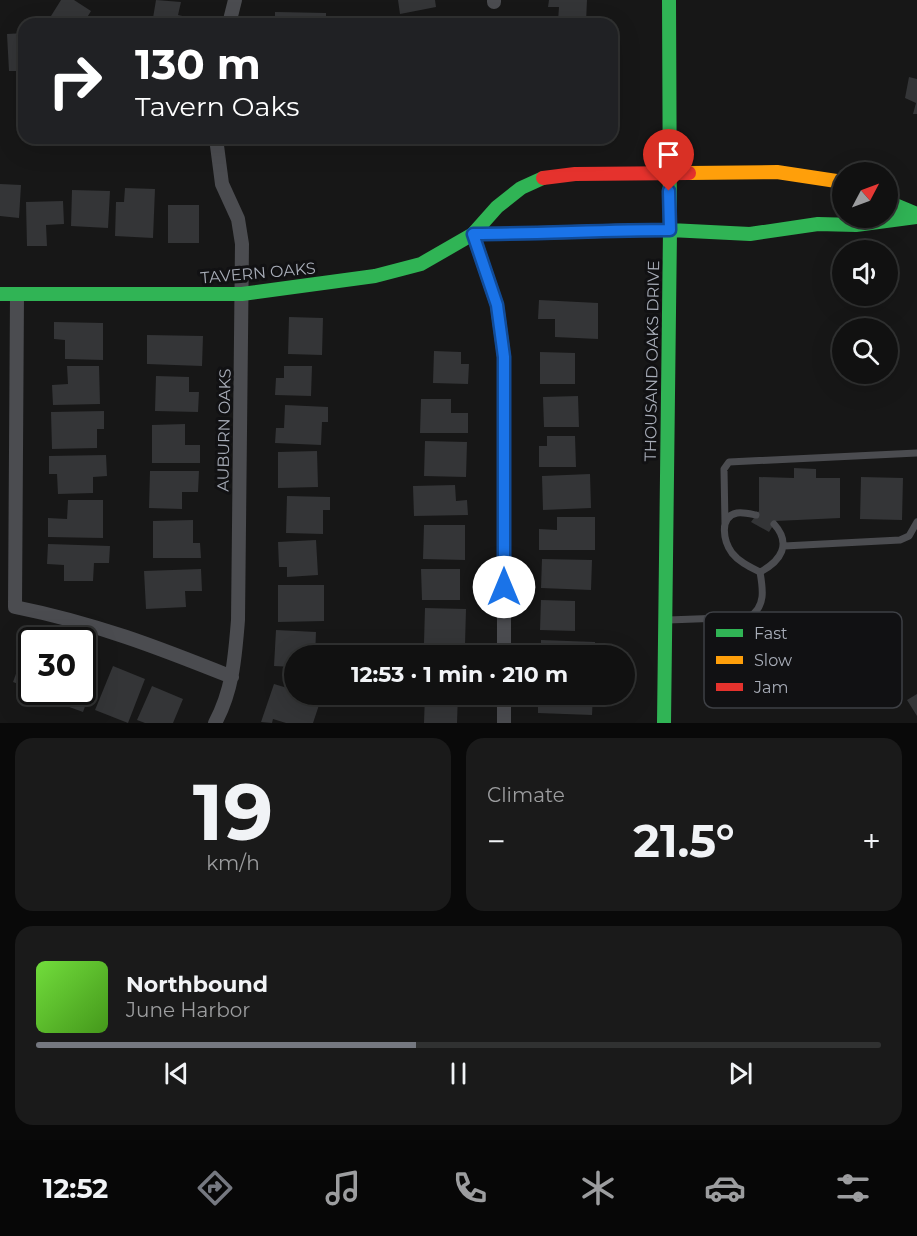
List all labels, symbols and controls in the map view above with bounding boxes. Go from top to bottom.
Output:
text: 130 m [135,38,261,90]
icon: right [36,42,114,120]
text: Tavern Oaks [135,90,299,123]
pin [643,129,694,191]
icon: arrive [652,138,685,171]
north arrow [832,162,898,228]
map controls [832,162,898,384]
button: sound [832,240,898,306]
street label: TAVERN OAKS [200,258,317,288]
street label: THOUSAND OAKS DRIVE [641,260,663,462]
button: search [832,318,898,384]
street label: AUBURN OAKS [213,368,235,492]
position arrow [472,555,536,619]
legend [704,612,902,708]
text: Fast [754,624,788,643]
speed limit sign: 30 [18,627,96,705]
text: Slow [754,651,792,670]
text: 12:53 · 1 min · 210 m [351,661,568,688]
text: Jam [753,678,788,697]
text: 19 [193,764,273,860]
text: Climate [487,783,565,807]
text: 21.5° [633,813,735,868]
text: − [487,821,506,861]
text: + [862,821,881,861]
text: km/h [206,851,260,875]
text: Northbound [126,971,268,998]
text: June Harbor [126,998,250,1022]
icon: previous [160,1057,193,1090]
icon: pause [442,1057,475,1090]
icon: next [724,1057,757,1090]
icon: directions [194,1167,236,1209]
icon: music [322,1167,364,1209]
icon: phone [449,1167,491,1209]
icon: climate [577,1167,619,1209]
icon: car [704,1167,746,1209]
icon: filters [832,1167,874,1209]
text: 12:52 [43,1172,108,1205]

